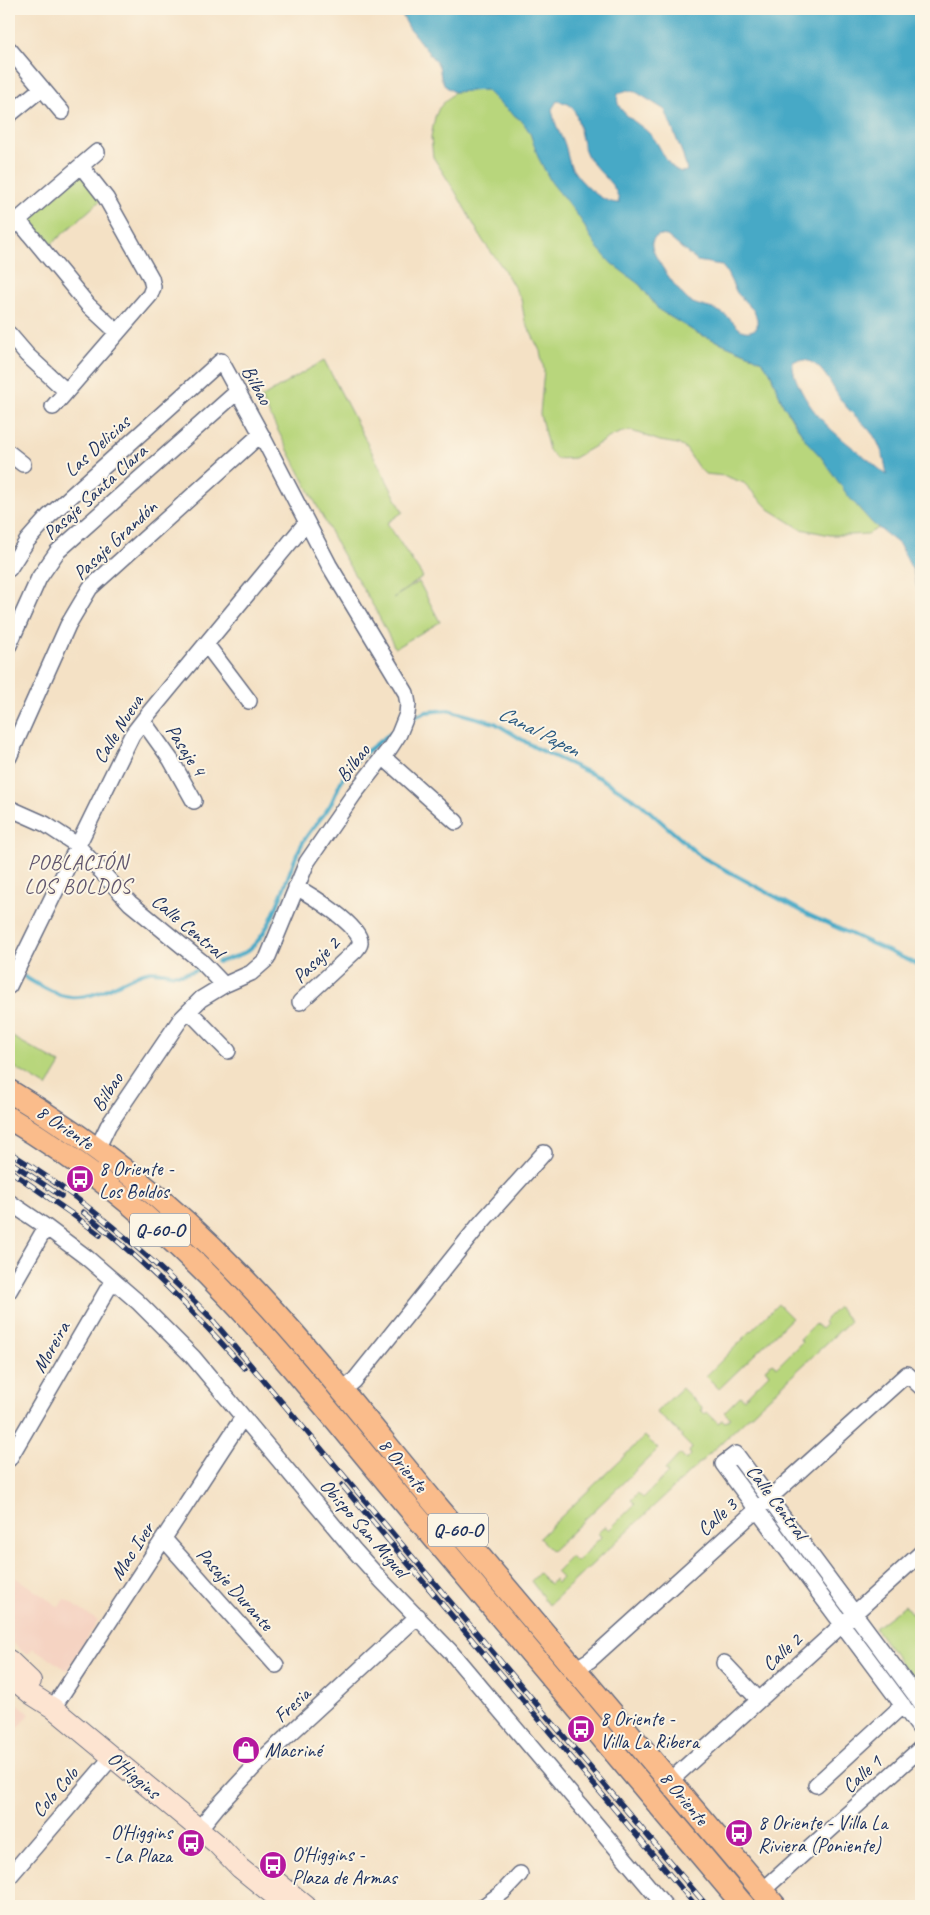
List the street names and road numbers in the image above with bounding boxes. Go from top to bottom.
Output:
street label: Bilbao [236,361,278,410]
street label: Las Delicias [59,408,137,482]
street label: Pasaje Santa Clara [38,438,153,545]
street label: Pasaje Grandón [68,494,163,585]
street label: Calle Nueva [87,688,150,768]
street label: Pasaje 4 [160,720,213,782]
street label: Bilbao [330,738,376,787]
street label: Calle Central [146,888,232,966]
street label: Pasaje 2 [287,930,346,989]
street label: Bilbao [85,1067,129,1116]
street label: 8 Oriente [32,1099,100,1156]
road number: Q-60-O [130,1214,190,1246]
street label: Moreira [26,1316,76,1377]
street label: 8 Oriente [373,1433,434,1498]
street label: Calle Central [741,1460,815,1547]
street label: Obispo San Miguel [314,1473,416,1585]
street label: Calle 3 [692,1491,744,1541]
road number: Q-60-O [428,1514,488,1546]
street label: Mac Iver [104,1516,161,1584]
street label: Pasaje Durante [191,1542,280,1637]
street label: Calle 2 [757,1626,809,1676]
street label: Fresia [268,1681,317,1728]
street label: O'Higgins [103,1746,167,1806]
street label: Calle 1 [837,1749,888,1798]
street label: Colo Colo [26,1761,84,1822]
street label: 8 Oriente [654,1766,715,1831]

